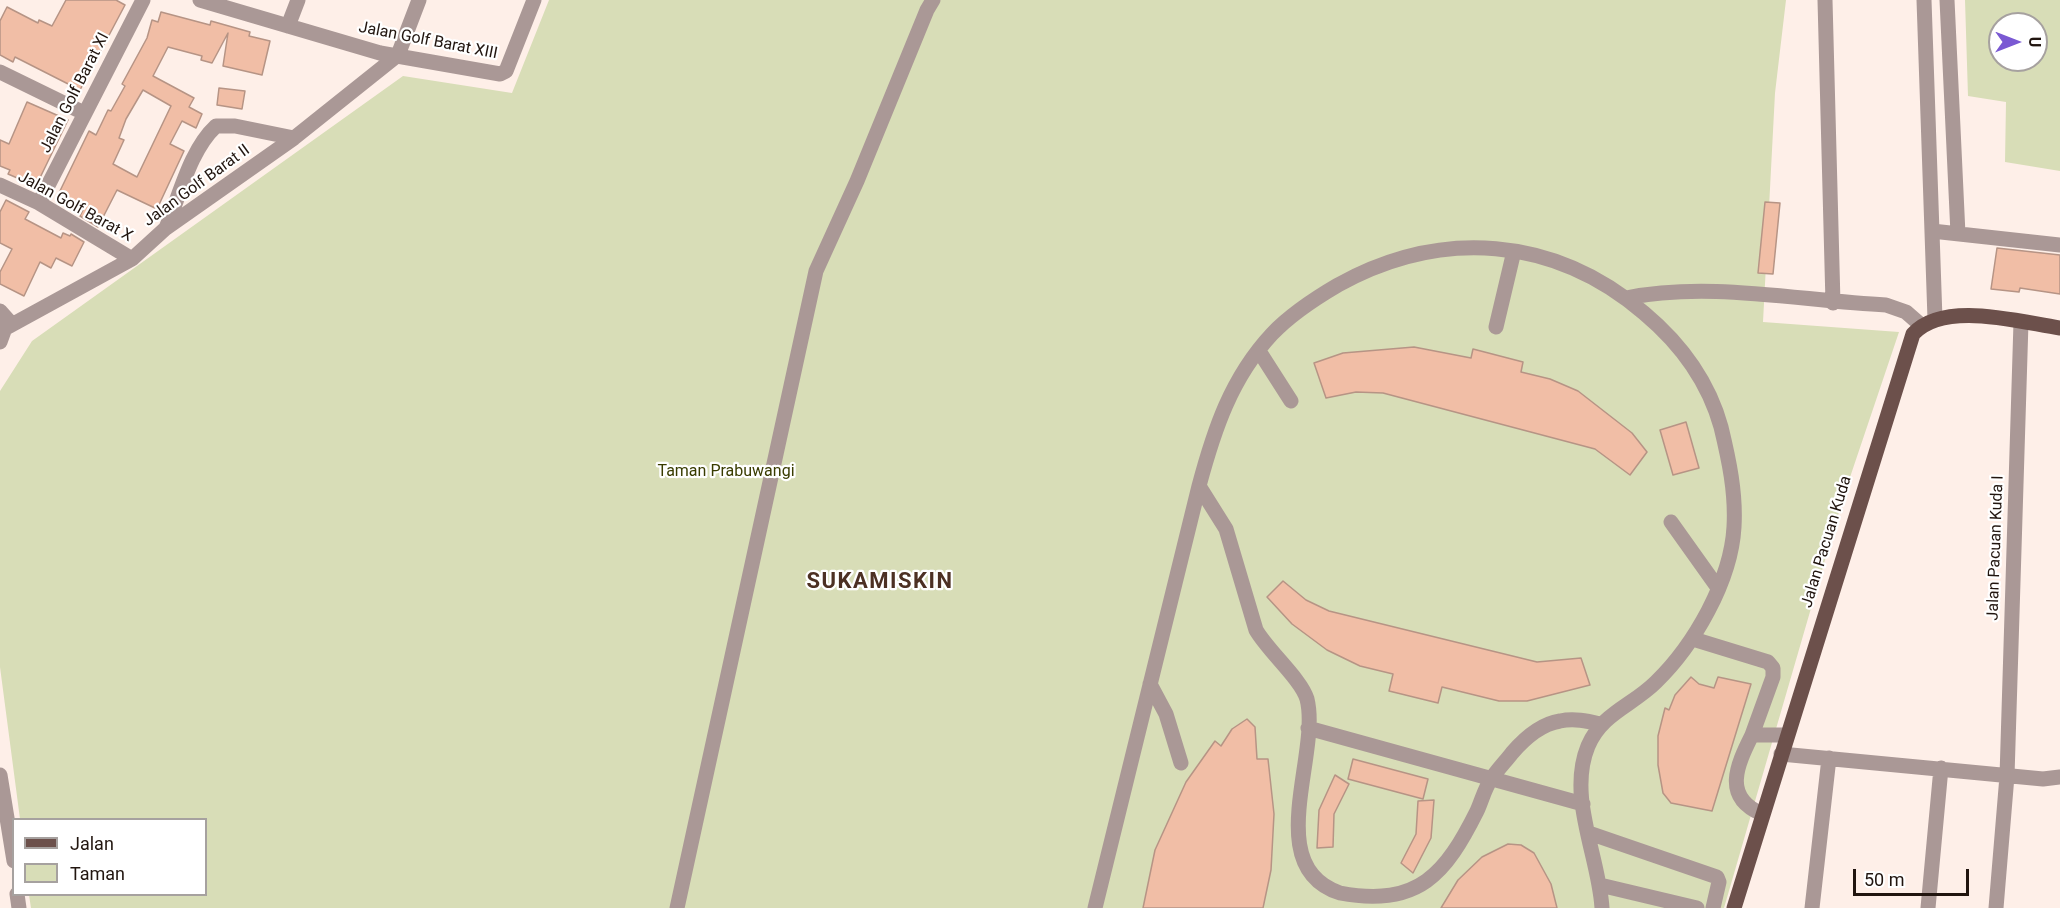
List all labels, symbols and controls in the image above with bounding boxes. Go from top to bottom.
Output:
north arrow [1988,12,2048,72]
street label: Jalan Golf Barat XIII [357,18,499,64]
street label: Jalan Golf Barat XI [36,30,114,156]
text: U [2025,37,2044,47]
street label: Jalan Golf Barat II [140,141,254,231]
street label: Jalan Golf Barat X [14,168,136,246]
park label: Taman Prabuwangi [657,462,795,482]
street label: Jalan Pacuan Kuda [1798,474,1856,610]
street label: Jalan Pacuan Kuda I [1984,475,2008,621]
district label: SUKAMISKIN [806,569,954,595]
legend [12,818,207,896]
text: Jalan [70,833,114,854]
scale bar [1856,857,1972,895]
text: Taman [70,863,125,884]
text: 50 m [1864,869,1904,890]

